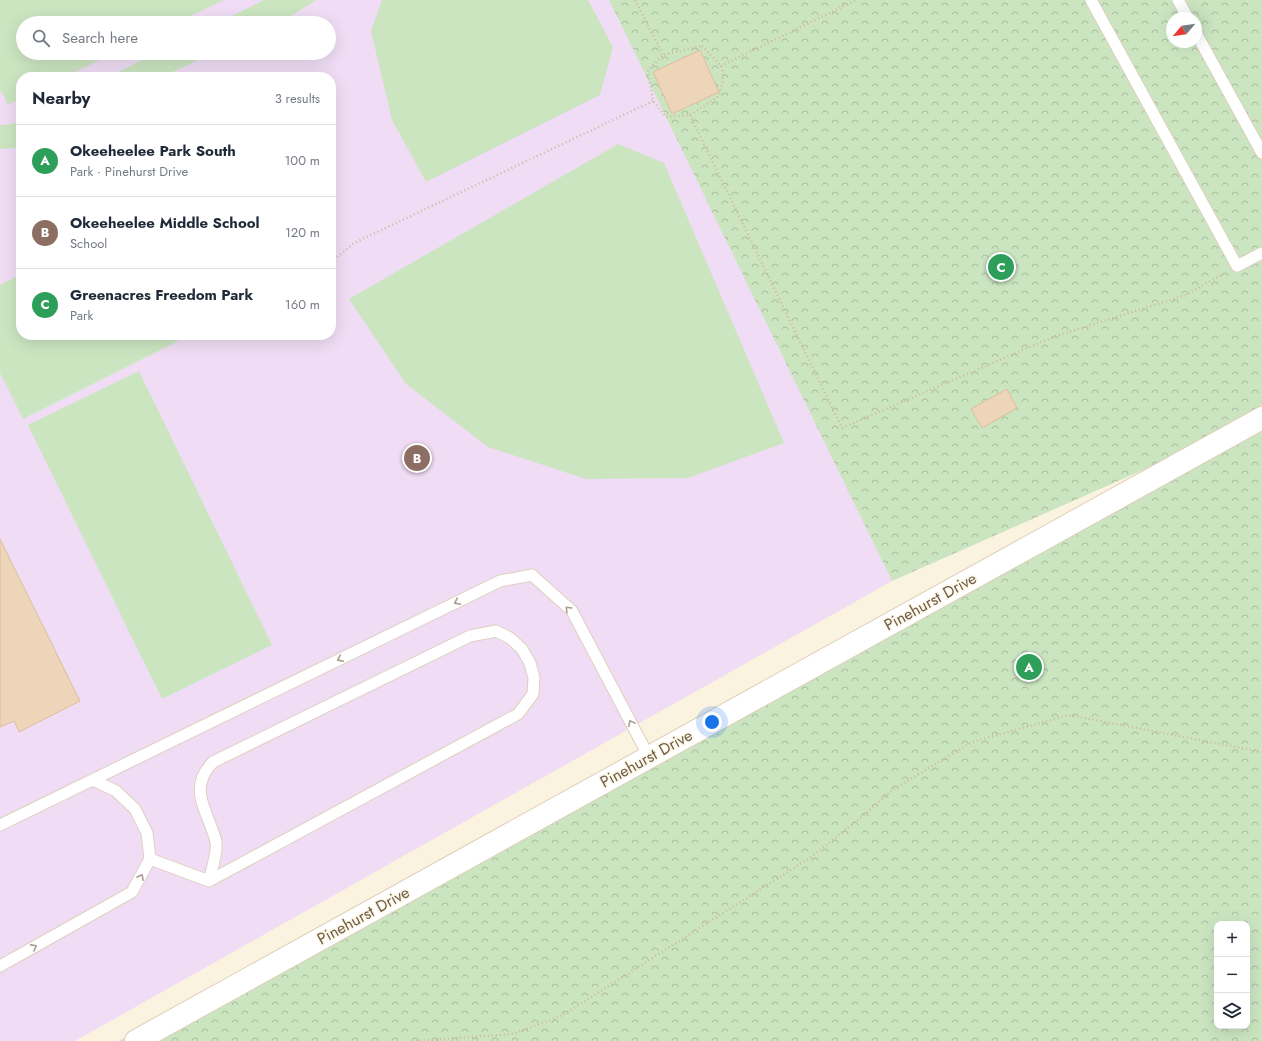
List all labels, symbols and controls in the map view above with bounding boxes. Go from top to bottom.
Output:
north arrow [1166,12,1202,48]
search box [16,16,336,60]
icon: search [30,27,52,49]
text: Search here [62,27,138,49]
text: Nearby [32,86,90,110]
text: 3 results [275,89,320,108]
text: Okeeheelee Park South [70,140,236,162]
text: A [40,151,50,170]
text: 100 m [285,151,320,170]
text: Park · Pinehurst Drive [70,162,188,181]
text: Okeeheelee Middle School [70,212,260,234]
text: B [41,223,49,242]
text: 120 m [285,223,320,242]
text: School [70,234,107,253]
pin: C [988,252,1014,282]
text: Greenacres Freedom Park [70,284,253,306]
text: C [40,295,50,314]
text: 160 m [285,295,320,314]
text: Park [70,306,93,325]
pin: B [404,443,430,473]
street label: Pinehurst Drive [880,567,981,636]
one-way arrow [453,597,461,605]
one-way arrow [565,606,573,614]
pin: A [1016,652,1042,682]
one-way arrow [337,654,344,662]
your location [702,712,722,732]
one-way arrow [628,719,635,727]
street label: Pinehurst Drive [596,724,697,793]
one-way arrow [136,873,143,881]
street label: Pinehurst Drive [313,881,414,950]
map controls [1214,921,1250,1029]
button: + [1214,921,1250,957]
one-way arrow [30,945,37,952]
button: − [1214,957,1250,993]
button: layers [1214,993,1250,1029]

